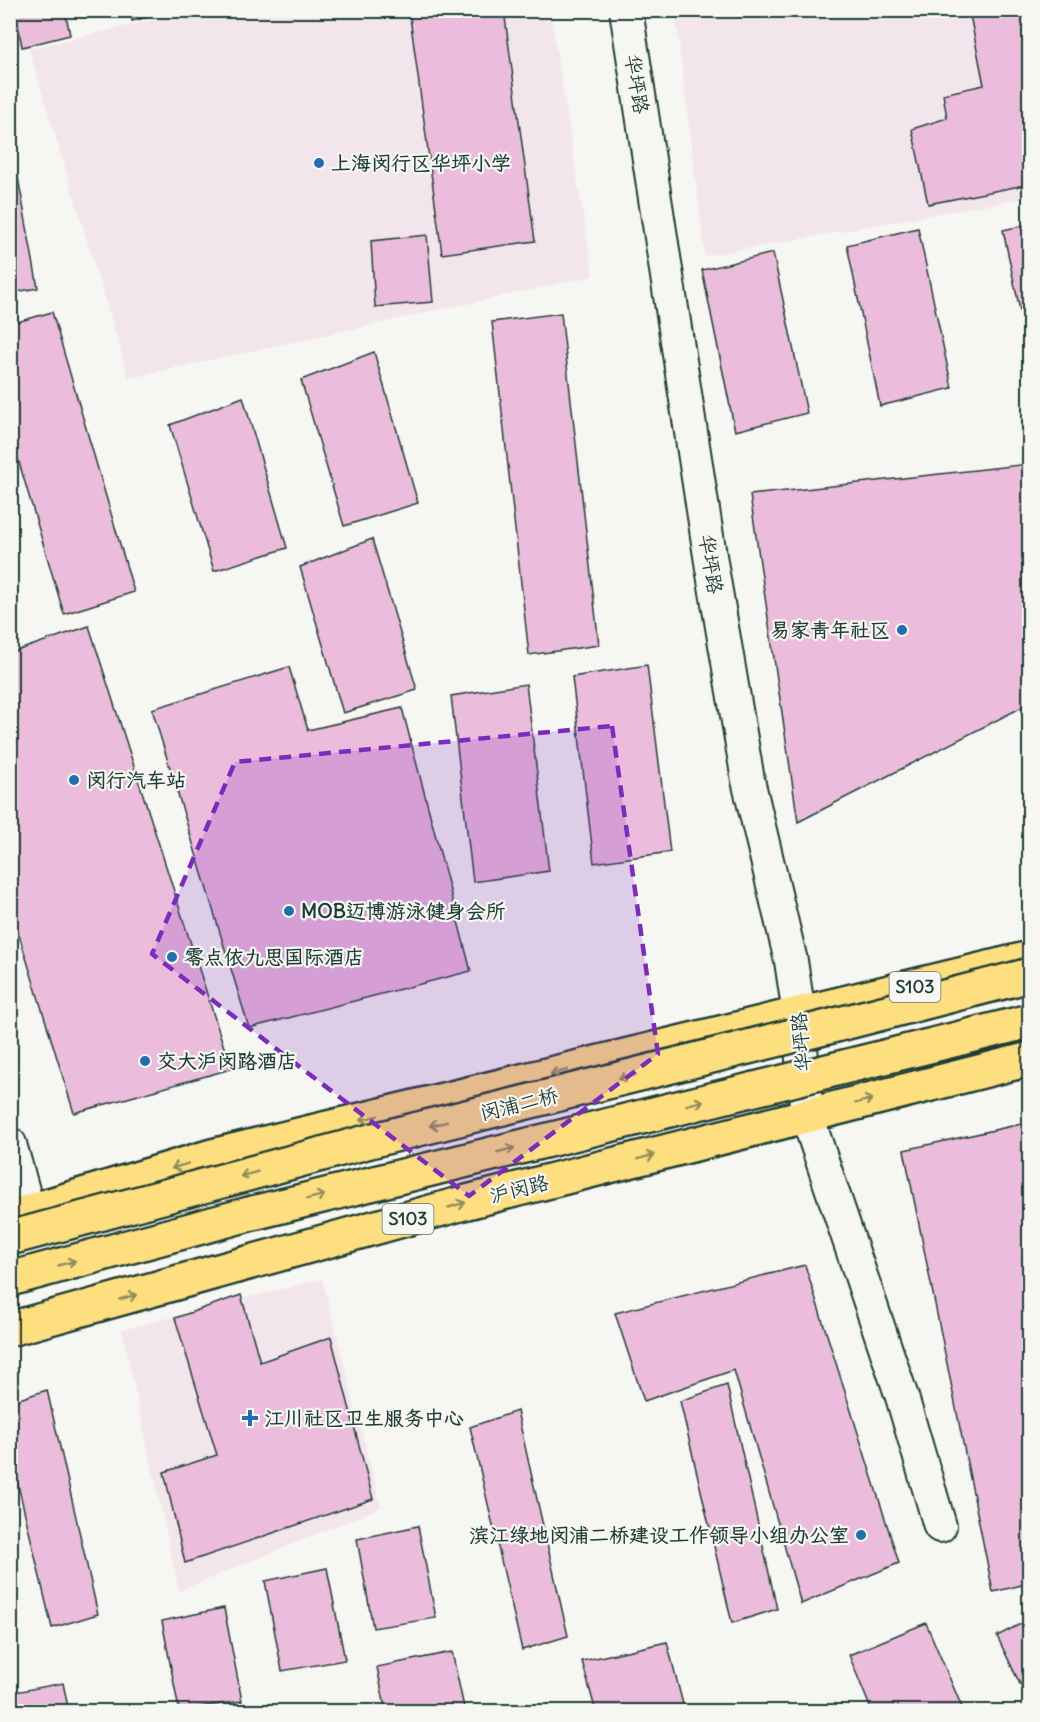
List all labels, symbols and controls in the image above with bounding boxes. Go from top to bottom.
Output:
street label: 华坪路 [620,52,655,116]
place label: 上海闵行区华坪小学 [331,150,511,175]
marker: 上海闵行区华坪小学 [312,156,326,170]
street label: 华坪路 [694,532,729,596]
place label: 易家青年社区 [770,617,890,642]
marker: 易家青年社区 [895,623,909,637]
place label: 闵行汽车站 [86,767,186,792]
marker: 闵行汽车站 [67,773,81,787]
place label: MOB迈博游泳健身会所 [301,898,506,923]
marker: MOB迈博游泳健身会所 [282,904,296,918]
place label: 零点依九思国际酒店 [184,944,364,969]
marker: 零点依九思国际酒店 [165,950,179,964]
road number: S103 [890,972,940,1002]
street label: 华坪路 [785,1010,816,1073]
place label: 交大沪闵路酒店 [157,1048,297,1073]
marker: 交大沪闵路酒店 [138,1054,152,1068]
one-way arrow [549,1066,568,1078]
one-way arrow [618,1072,637,1084]
street label: 闵浦二桥 [477,1082,561,1125]
one-way arrow [854,1095,873,1106]
one-way arrow [685,1097,704,1109]
one-way arrow [360,1112,379,1124]
one-way arrow [428,1119,447,1131]
one-way arrow [496,1144,515,1156]
one-way arrow [636,1150,655,1162]
one-way arrow [171,1161,190,1172]
one-way arrow [240,1169,259,1180]
street label: 沪闵路 [487,1169,552,1208]
one-way arrow [307,1191,326,1203]
one-way arrow [447,1199,466,1210]
road number: S103 [382,1204,434,1234]
one-way arrow [57,1257,76,1269]
one-way arrow [118,1291,137,1302]
place label: 江川社区卫生服务中心 [264,1405,464,1430]
marker: 江川社区卫生服务中心 [241,1409,259,1427]
place label: 滨江绿地闵浦二桥建设工作领导小组办公室 [469,1522,849,1547]
marker: 滨江绿地闵浦二桥建设工作领导小组办公室 [854,1528,868,1542]

